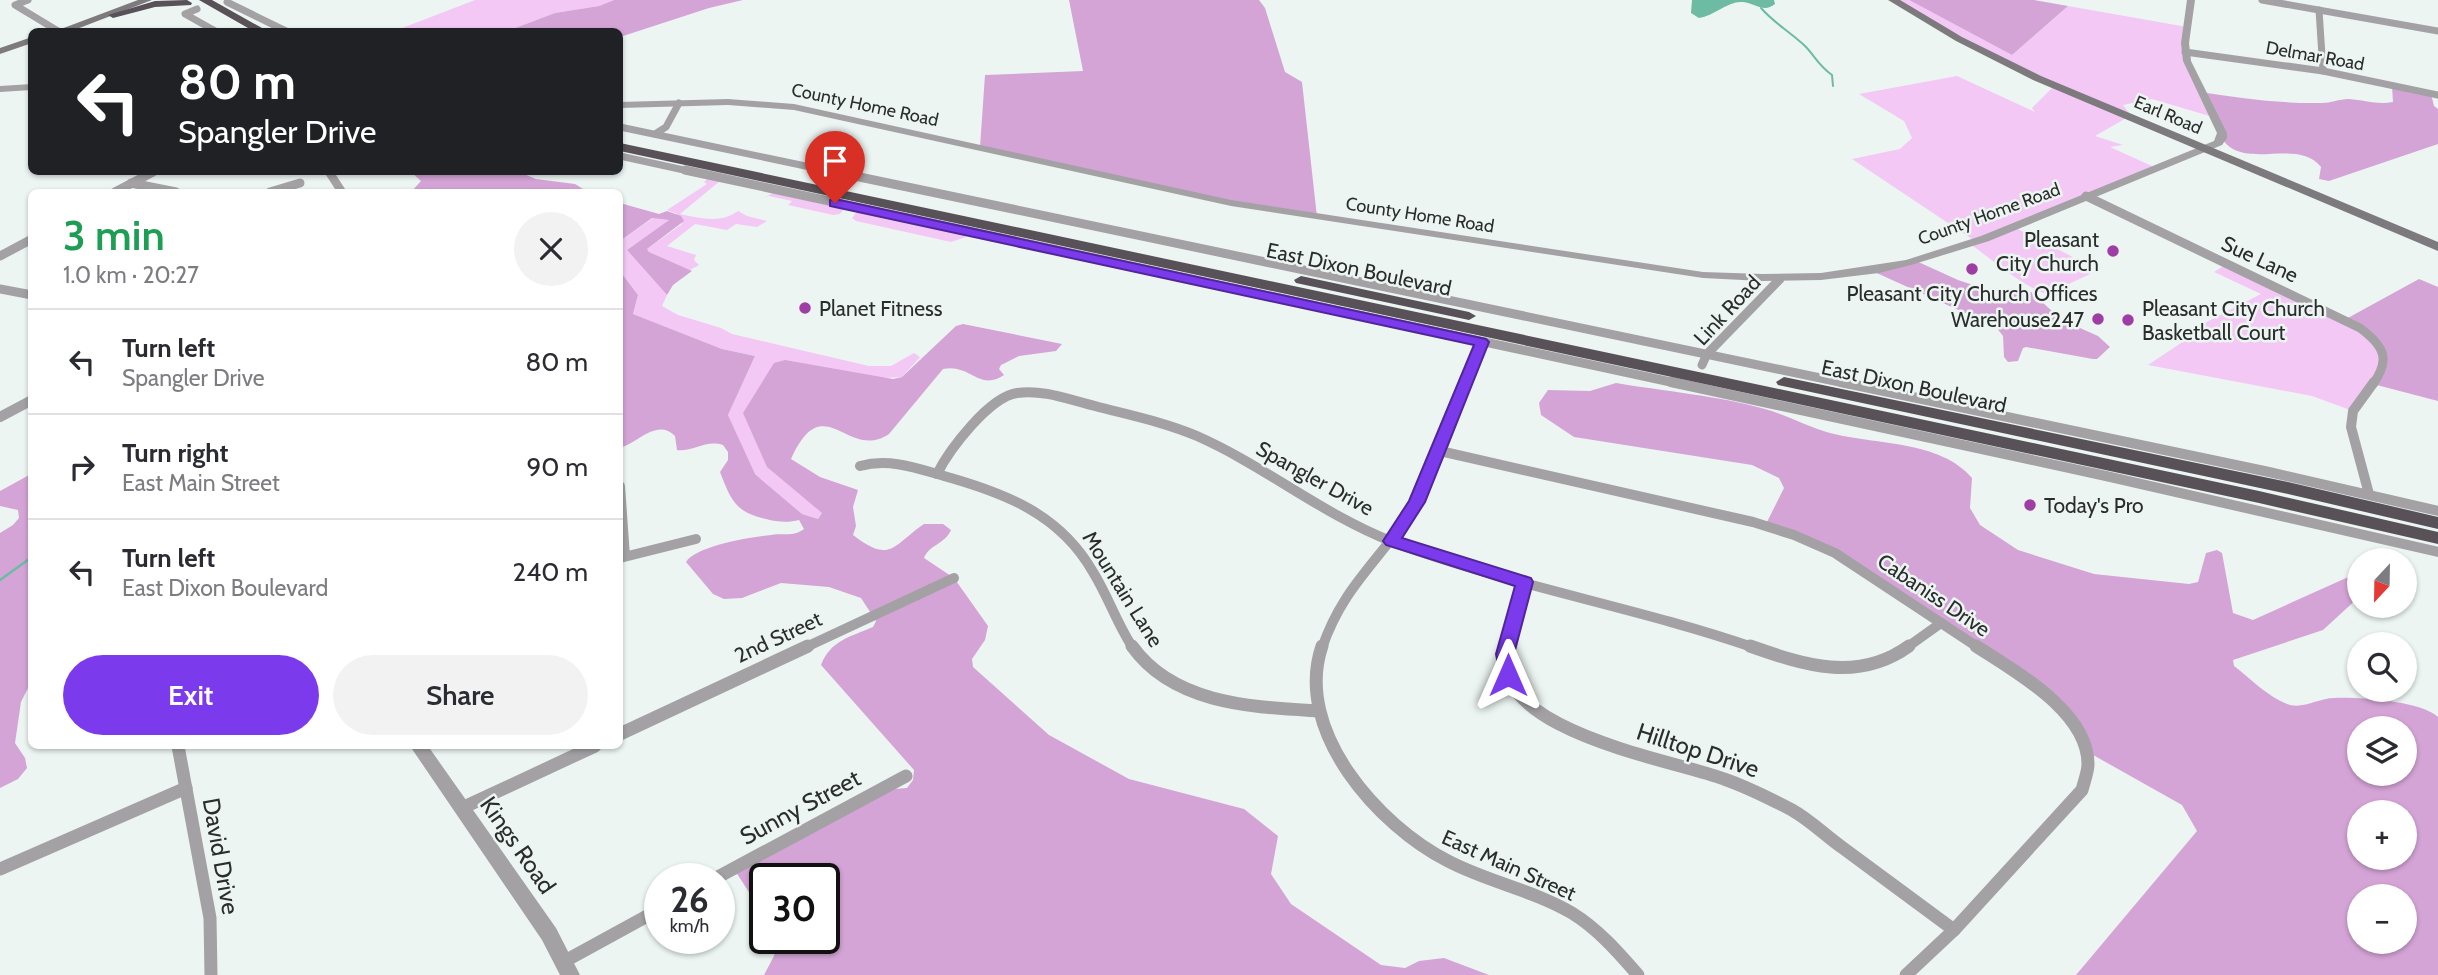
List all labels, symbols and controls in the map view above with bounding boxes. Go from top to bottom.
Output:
street label: Delmar Road [2264,37,2366,75]
text: 80 m [178,52,296,111]
icon: left [63,56,154,147]
street label: County Home Road [789,79,941,131]
street label: Earl Road [2131,91,2205,139]
text: Spangler Drive [178,112,376,151]
pin [805,131,865,203]
icon: arrive [816,142,854,180]
street label: County Home Road [1915,178,2063,250]
street label: County Home Road [1344,192,1496,238]
text: 3 min [63,209,165,261]
button: close [514,212,588,286]
place label: Pleasant City Church [1996,227,2099,276]
street label: Sue Lane [2218,230,2303,288]
street label: East Dixon Boulevard [1264,237,1454,301]
marker: Pleasant City Church [2105,243,2121,259]
text: 1.0 km · 20:27 [63,261,199,289]
marker: Pleasant City Church Offices [1964,261,1980,277]
street label: Link Road [1688,270,1766,350]
place label: Pleasant City Church Offices [1847,281,2098,306]
place label: Planet Fitness [819,296,943,321]
place label: Pleasant City Church Basketball Court [2142,296,2325,345]
marker: Planet Fitness [797,300,813,316]
place label: Warehouse247 [1951,307,2084,332]
marker: Warehouse247 [2090,311,2106,327]
marker: Pleasant City Church Basketball Court [2120,312,2136,328]
text: Turn left [122,332,215,364]
icon: left [63,343,101,381]
text: 80 m [525,346,588,378]
street label: East Dixon Boulevard [1819,354,2009,418]
text: Spangler Drive [122,364,265,392]
street label: Spangler Drive [1252,436,1378,521]
text: Turn right [122,437,228,469]
icon: right [63,448,101,486]
text: 90 m [526,451,588,483]
text: East Main Street [122,469,280,497]
place label: Today's Pro [2044,493,2144,518]
marker: Today's Pro [2022,497,2038,513]
street label: Mountain Lane [1077,526,1169,652]
text: Turn left [122,542,215,574]
street label: Cabaniss Drive [1873,548,1995,642]
north arrow [2347,548,2417,618]
map controls [2347,548,2417,954]
icon: left [63,553,101,591]
text: 240 m [513,556,588,588]
text: East Dixon Boulevard [122,574,328,602]
street label: 2nd Street [731,606,825,668]
button: search [2347,632,2417,702]
position arrow [1471,638,1545,712]
button: Exit [63,655,319,735]
button: Share [333,655,588,735]
button: layers [2347,716,2417,786]
street label: Hilltop Drive [1633,717,1763,783]
street label: Sunny Street [735,763,865,851]
street label: Kings Road [474,791,562,899]
street label: David Drive [196,795,246,917]
button: + [2347,800,2417,870]
street label: East Main Street [1438,824,1580,906]
speed limit sign: 30 [749,863,840,954]
text: 26 [670,878,709,921]
button: − [2347,884,2417,954]
text: km/h [670,915,709,937]

